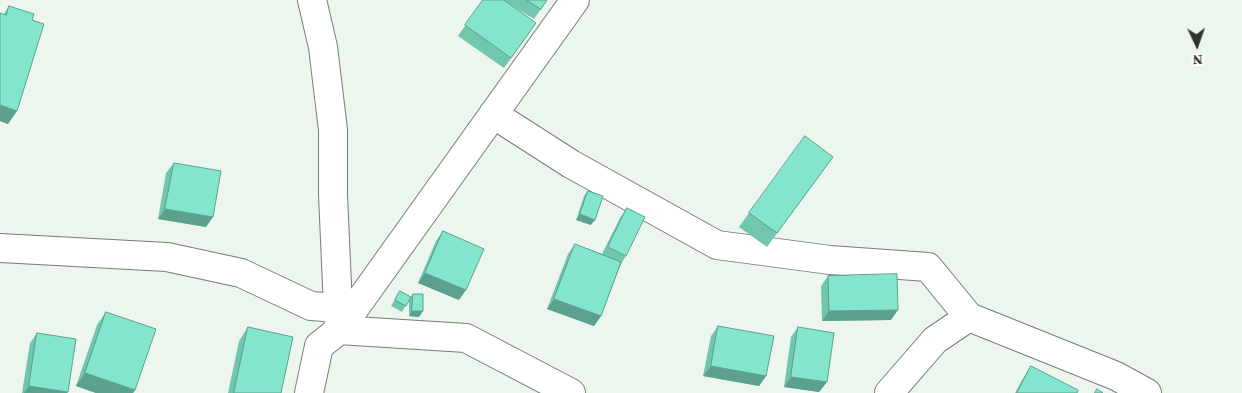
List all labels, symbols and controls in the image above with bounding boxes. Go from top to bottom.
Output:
north arrow [1172,20,1222,70]
text: N [1192,50,1203,70]

